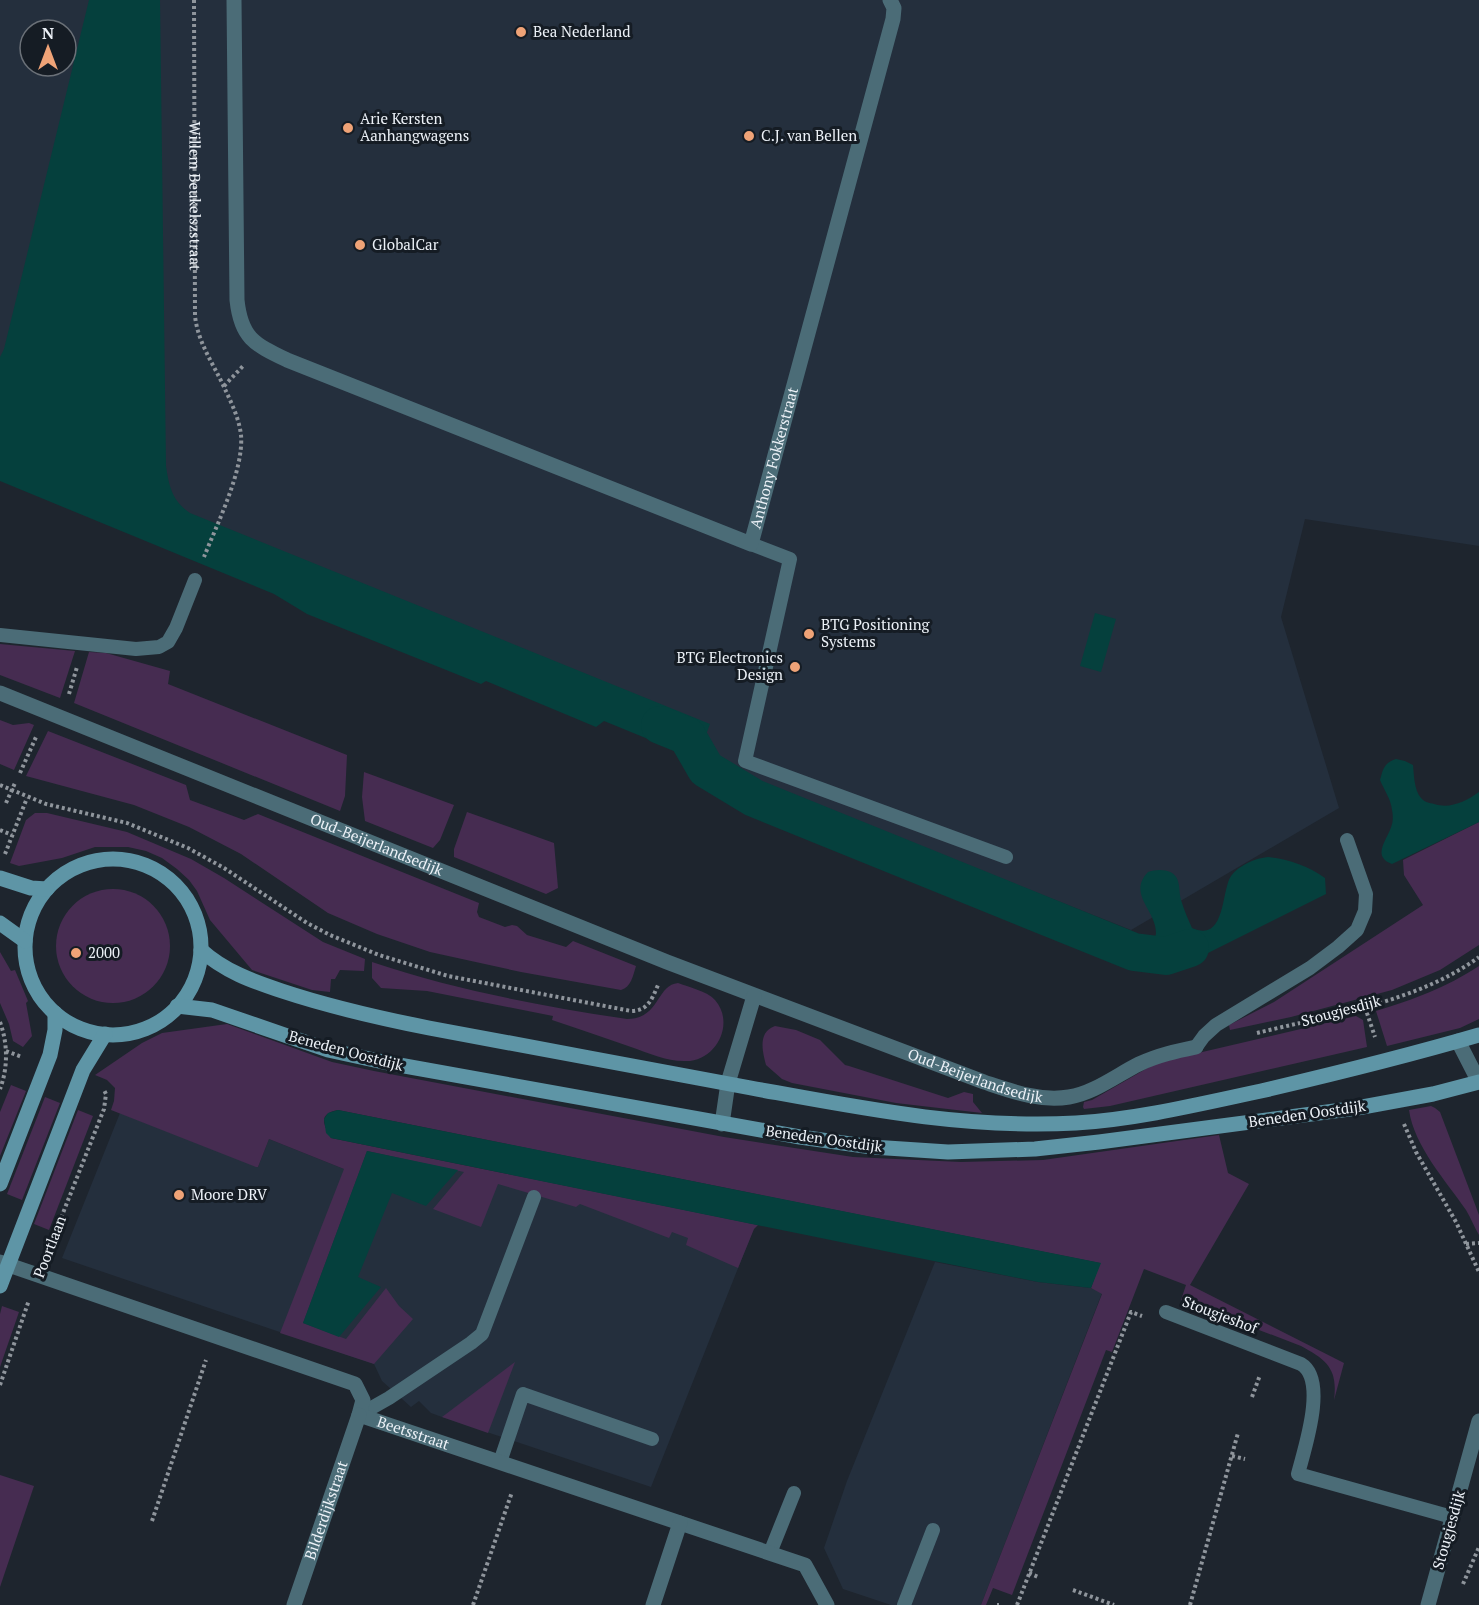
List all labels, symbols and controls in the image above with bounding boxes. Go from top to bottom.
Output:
north arrow [18,18,78,78]
place label: Bea Nederland [533,21,630,41]
text: N [42,22,54,44]
marker: Bea Nederland [514,25,528,39]
place label: Arie Kersten Aanhangwagens [360,108,469,145]
street label: Willem Beukelszstraat [185,121,206,271]
marker: Arie Kersten Aanhangwagens [341,121,355,135]
place label: C.J. van Bellen [761,125,857,145]
marker: C.J. van Bellen [742,129,756,143]
place label: GlobalCar [372,234,439,254]
marker: GlobalCar [353,238,367,252]
street label: Anthony Fokkerstraat [745,384,802,531]
place label: BTG Positioning Systems [821,614,931,651]
marker: BTG Positioning Systems [802,627,816,641]
place label: BTG Electronics Design [677,647,783,684]
marker: BTG Electronics Design [788,660,802,674]
street label: Oud-Beijerlandsedijk [307,808,447,880]
place label: 2000 [88,942,120,962]
marker: 2000 [69,946,83,960]
street label: Stougjesdijk [1299,990,1383,1030]
street label: Beneden Oostdijk [287,1025,406,1075]
street label: Oud-Beijerlandsedijk [905,1043,1044,1107]
street label: Beneden Oostdijk [1247,1095,1367,1131]
street label: Beneden Oostdijk [764,1120,884,1156]
place label: Moore DRV [191,1184,268,1204]
marker: Moore DRV [172,1188,186,1202]
street label: Poortlaan [28,1213,70,1281]
street label: Stougjeshof [1180,1291,1262,1338]
street label: Beetsstraat [375,1411,453,1454]
street label: Bilderdijkstraat [299,1458,352,1562]
street label: Stougjesdijk [1427,1487,1469,1572]

